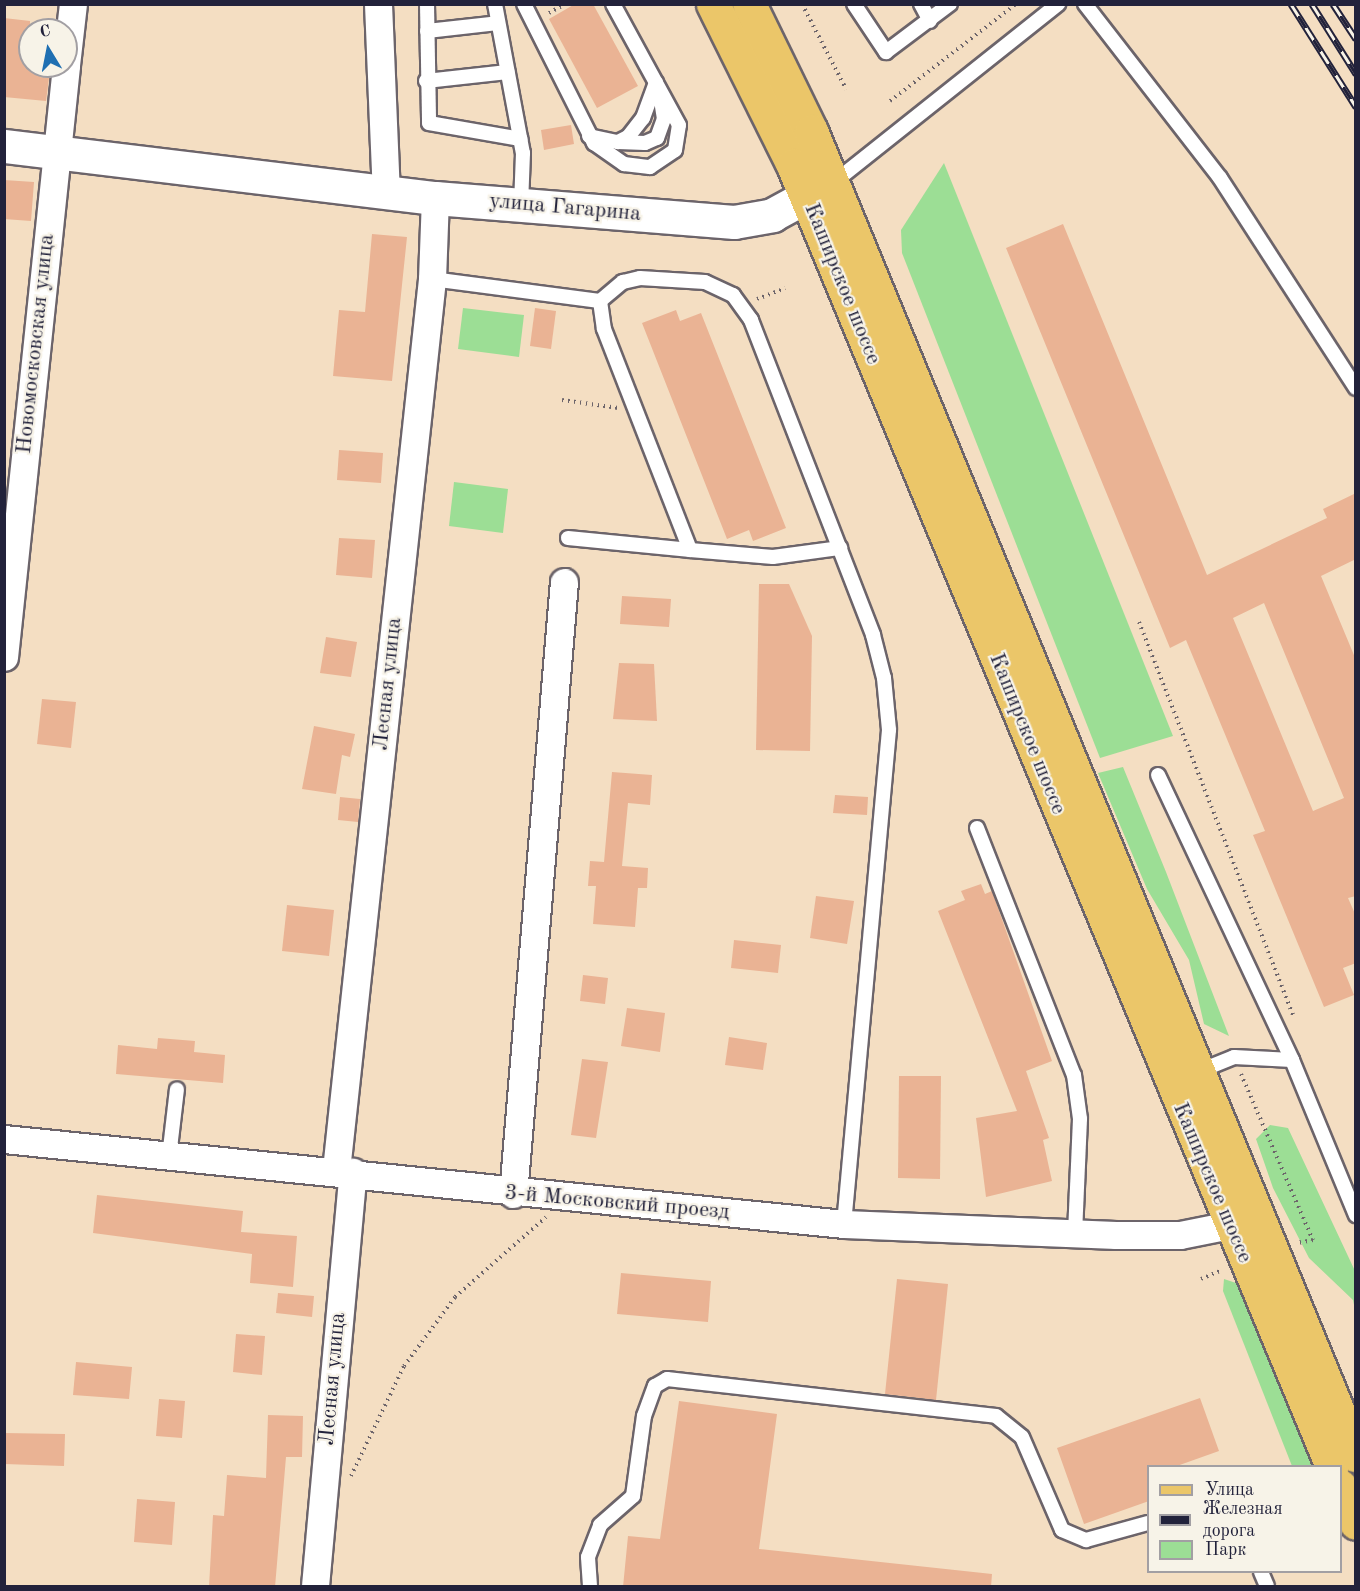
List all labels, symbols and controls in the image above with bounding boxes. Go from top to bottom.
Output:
north arrow [18,18,78,78]
text: С [39,23,52,41]
street label: улица Гагарина [488,188,642,228]
street label: Каширское шоссе [798,199,886,369]
street label: Новомосковская улица [11,233,61,455]
street label: Лесная улица [368,616,408,752]
street label: Каширское шоссе [983,649,1071,819]
street label: Каширское шоссе [1166,1099,1258,1267]
street label: 3-й Московский проезд [503,1180,731,1226]
street label: Лесная улица [314,1311,352,1447]
legend [1147,1465,1342,1573]
text: Улица [1205,1481,1254,1499]
text: Железная дорога [1203,1500,1283,1540]
text: Парк [1205,1541,1246,1559]

